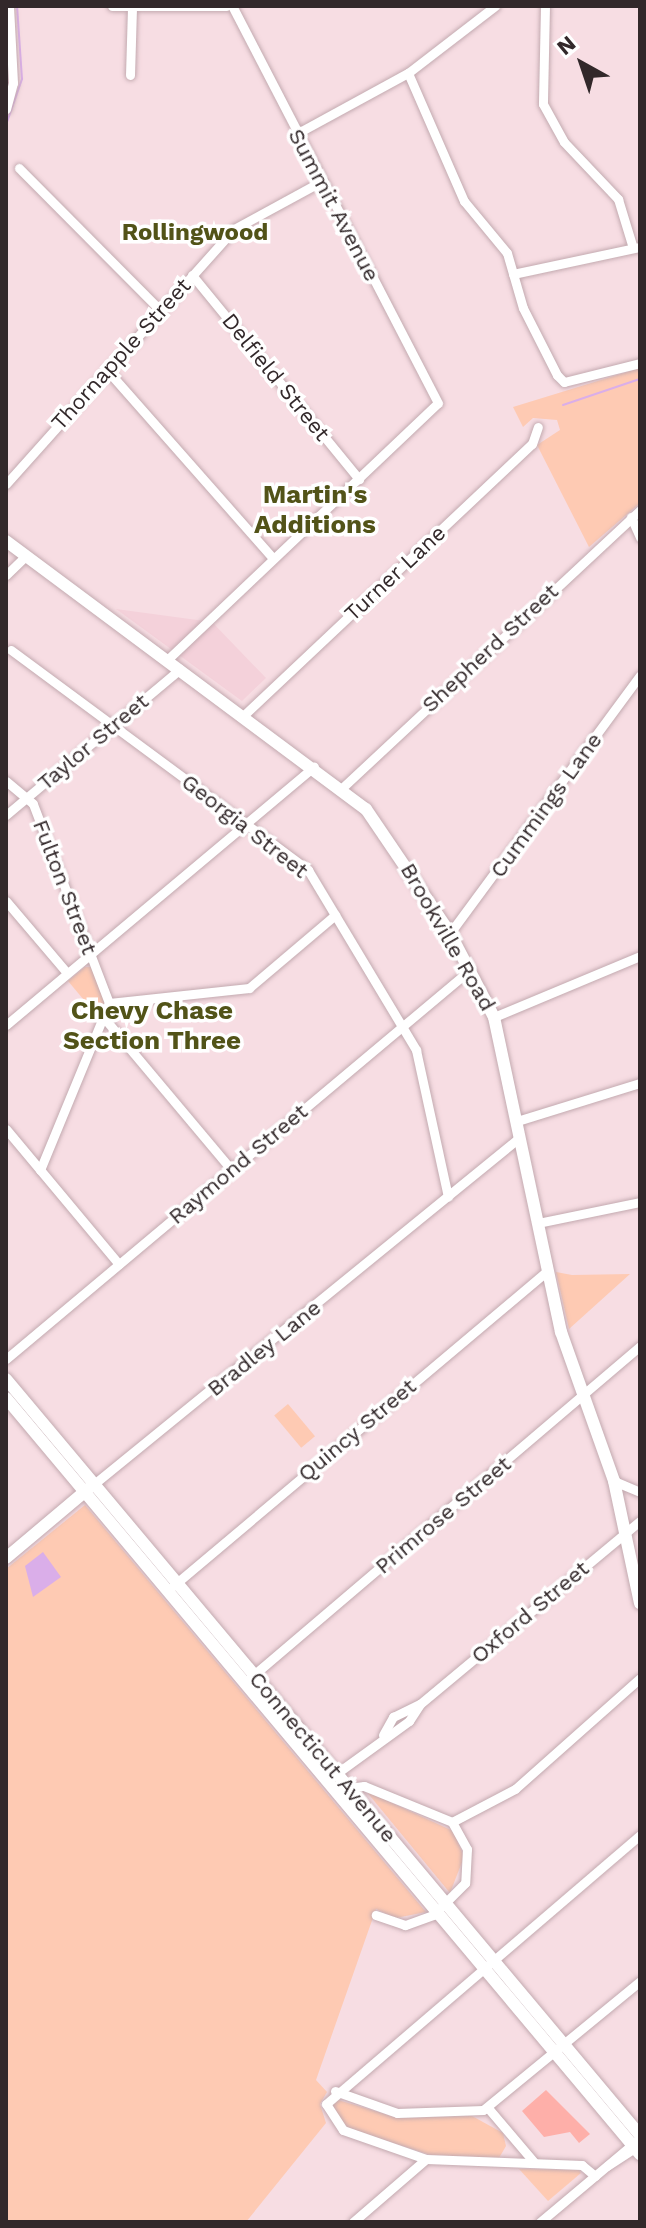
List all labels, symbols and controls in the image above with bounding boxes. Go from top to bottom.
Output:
north arrow [542,24,622,104]
text: N [552,30,581,60]
street label: Summit Avenue [282,124,386,286]
district label: Rollingwood [122,219,268,247]
street label: Thornapple Street [46,273,196,435]
street label: Delfield Street [216,308,336,446]
district label: Martin's Additions [254,479,376,540]
street label: Turner Lane [339,519,451,627]
street label: Shepherd Street [416,578,564,718]
street label: Taylor Street [32,688,154,796]
street label: Cummings Lane [485,727,607,883]
street label: Georgia Street [176,768,314,884]
street label: Fulton Street [27,816,103,958]
street label: Brookville Road [395,858,501,1016]
district label: Chevy Chase Section Three [63,995,241,1056]
street label: Raymond Street [163,1098,313,1230]
street label: Bradley Lane [202,1294,326,1402]
street label: Quincy Street [292,1373,422,1487]
street label: Primrose Street [370,1451,516,1579]
street label: Oxford Street [466,1555,594,1669]
street label: Connecticut Avenue [243,1666,403,1848]

